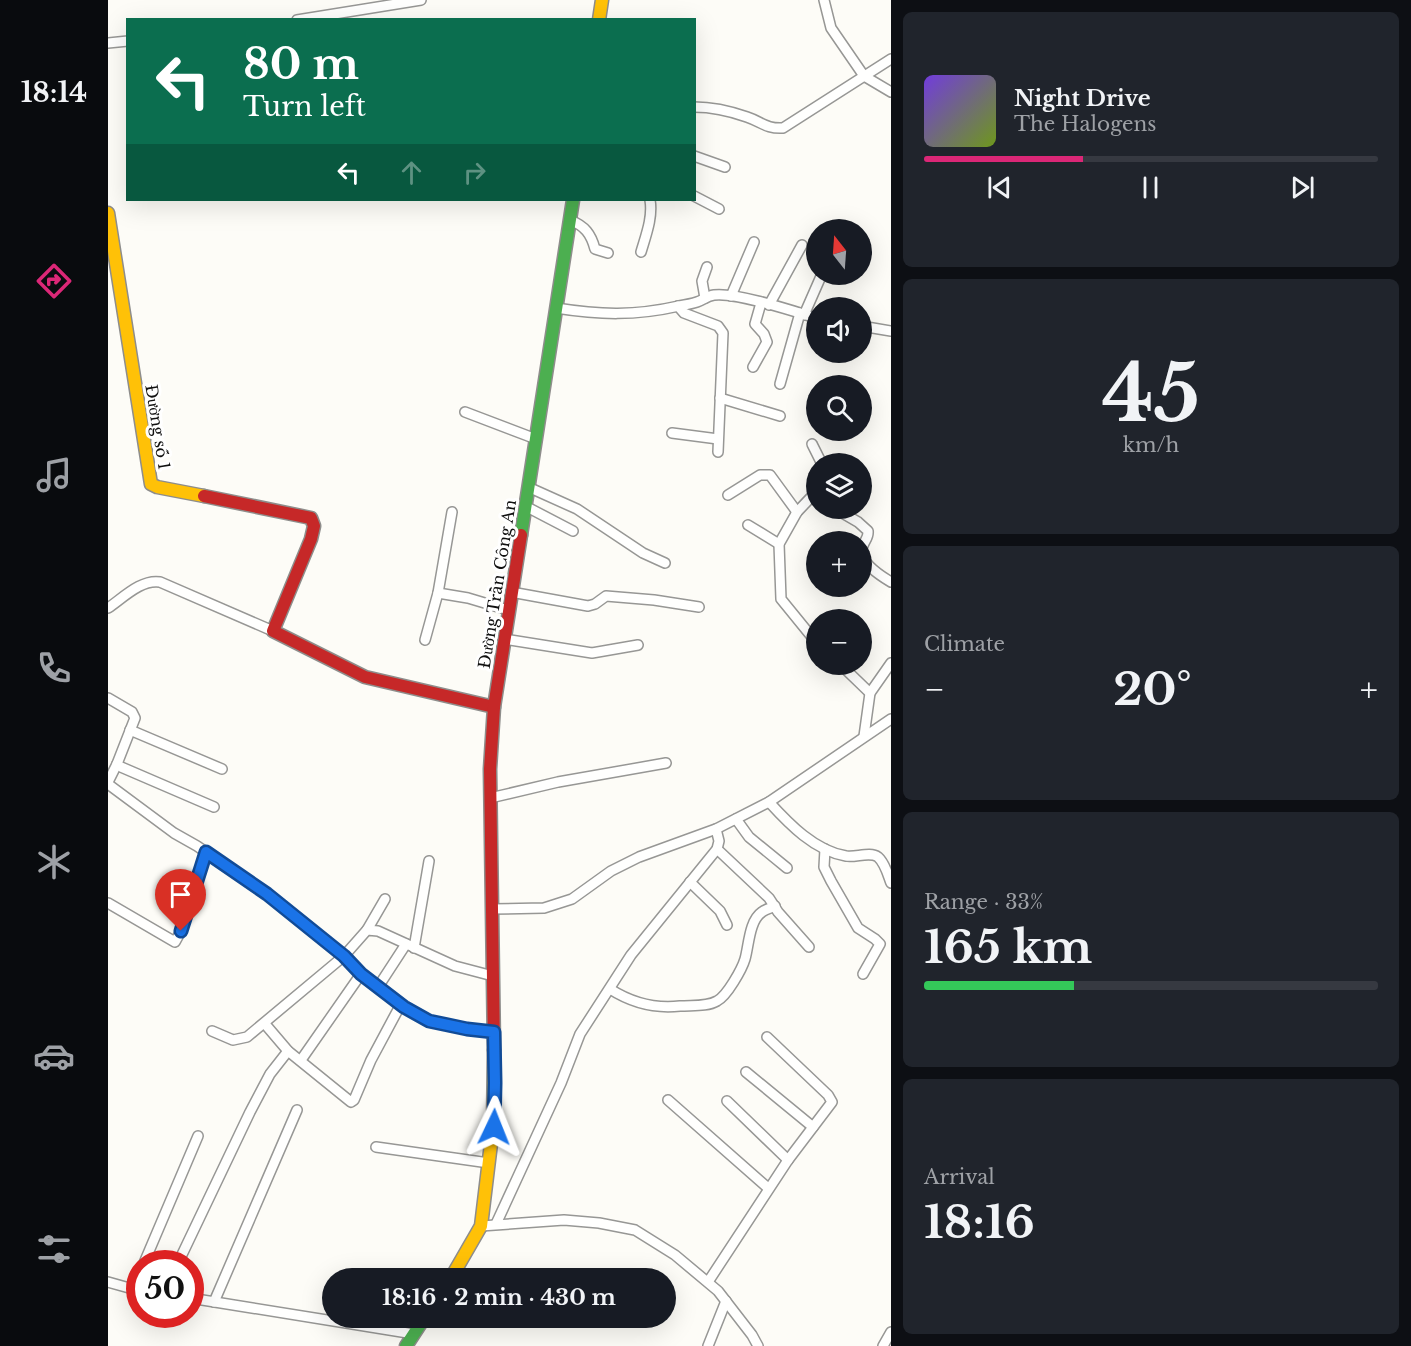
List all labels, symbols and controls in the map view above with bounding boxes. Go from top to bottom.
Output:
text: 80 m [243,38,359,90]
icon: left [144,42,222,120]
text: 18:14 [21,76,87,109]
text: Night Drive [1014,85,1151,112]
text: Turn left [243,90,366,123]
text: The Halogens [1014,112,1156,136]
icon: left [332,156,365,189]
icon: ahead [395,156,428,189]
icon: right [458,156,491,189]
icon: previous [983,171,1016,204]
icon: pause [1134,171,1167,204]
icon: next [1286,171,1319,204]
north arrow [806,219,872,285]
map controls [806,219,872,675]
icon: directions [33,260,75,302]
button: sound [806,297,872,363]
text: 45 [1102,345,1200,442]
button: search [806,375,872,441]
street label: Đường số 1 [141,383,175,471]
text: km/h [1123,433,1179,457]
button: layers [806,453,872,519]
icon: music [33,454,75,496]
street label: Đường Trần Công An [474,498,520,670]
button: + [806,531,872,597]
button: − [806,609,872,675]
text: Climate [924,632,1005,656]
icon: phone [33,647,75,689]
text: 20° [1113,661,1192,717]
text: − [924,669,945,710]
text: + [1360,669,1378,710]
icon: climate [33,841,75,883]
pin [155,869,206,931]
icon: arrive [164,878,197,911]
text: Range · 33% [924,890,1043,914]
text: 165 km [924,919,1092,975]
icon: car [33,1035,75,1077]
position arrow [462,1095,526,1159]
text: Arrival [924,1165,995,1189]
text: 18:16 [924,1194,1035,1250]
icon: filters [33,1228,75,1270]
speed limit sign: 50 [126,1250,204,1328]
text: 18:16 · 2 min · 430 m [382,1284,616,1311]

